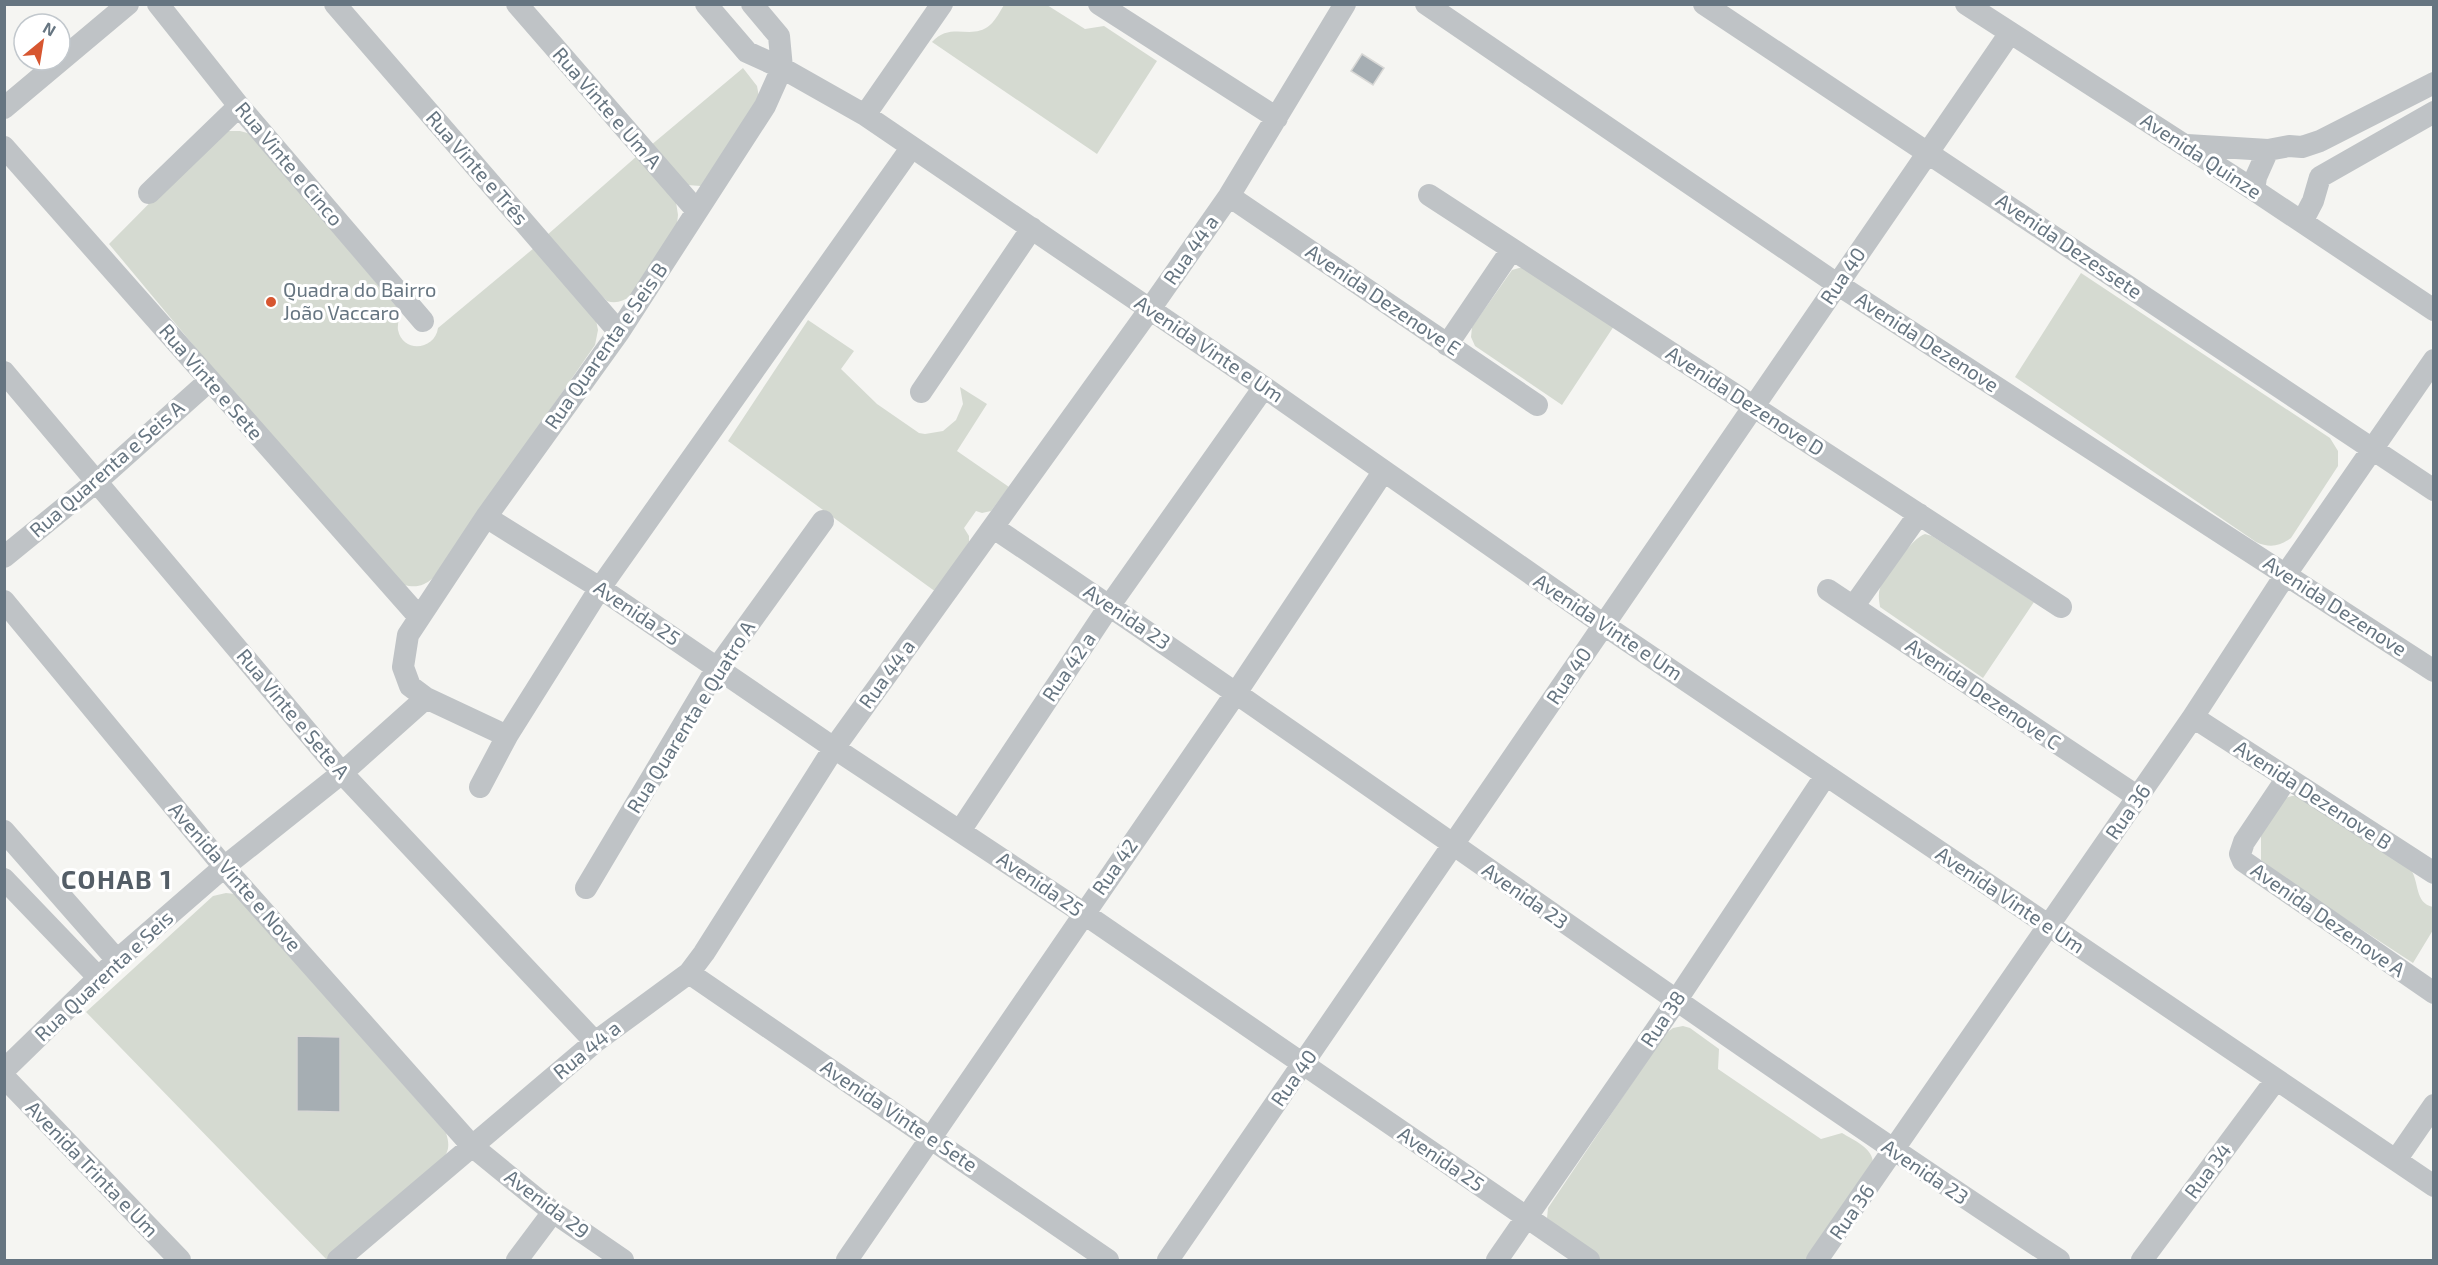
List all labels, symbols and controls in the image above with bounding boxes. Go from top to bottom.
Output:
north arrow [12,12,72,72]
text: N [40,17,60,40]
street label: Rua Vinte e Um A [549,42,667,173]
street label: Rua Vinte e Cinco [231,96,349,230]
street label: Rua Vinte e Três [422,105,534,229]
street label: Avenida Quinze [2137,107,2266,203]
street label: Avenida Dezessete [1992,187,2147,303]
street label: Rua 44 a [1158,210,1223,289]
street label: Avenida Dezenove E [1302,238,1465,360]
street label: Rua 40 [1814,242,1870,308]
street label: Rua Quarenta e Seis B [539,258,672,433]
place label: Quadra do Bairro João Vaccaro [283,277,436,324]
street label: Avenida Dezenove [1851,286,2004,396]
street label: Avenida Vinte e Um [1131,290,1288,407]
marker: Quadra do Bairro João Vaccaro [264,295,278,309]
street label: Rua Vinte e Sete [155,318,269,444]
street label: Avenida Dezenove D [1662,340,1829,460]
street label: Rua Quarenta e Seis A [24,394,189,542]
street label: Avenida Dezenove [2259,550,2412,660]
street label: Avenida Vinte e Um [1530,568,1687,685]
street label: Avenida 25 [590,575,685,650]
street label: Avenida 23 [1080,579,1175,654]
street label: Rua Quarenta e Quatro A [621,615,760,817]
street label: Rua 42 a [1036,627,1100,706]
street label: Avenida Dezenove C [1902,632,2066,754]
street label: Rua 44 a [853,634,919,713]
street label: Rua 40 [1540,642,1596,708]
street label: Rua Vinte e Sete A [232,643,355,784]
street label: Avenida Dezenove B [2230,734,2397,854]
street label: Rua 36 [2100,779,2155,844]
street label: Avenida Vinte e Nove [165,797,307,956]
street label: Rua 42 [1086,834,1142,899]
street label: Avenida Vinte e Um [1932,841,2089,958]
street label: Avenida 25 [993,846,1088,921]
street label: Avenida 23 [1478,857,1573,933]
street label: Avenida Dezenove A [2247,857,2411,982]
district label: COHAB 1 [61,863,173,894]
street label: Rua Quarenta e Seis [29,905,177,1046]
street label: Rua 38 [1635,986,1690,1051]
street label: Rua 44 a [548,1015,625,1083]
street label: Rua 40 [1265,1045,1321,1110]
street label: Avenida Vinte e Sete [817,1054,982,1176]
street label: Avenida Trinta e Um [22,1095,164,1241]
street label: Avenida 25 [1394,1121,1489,1196]
street label: Avenida 23 [1878,1134,1973,1209]
street label: Rua 34 [2179,1138,2236,1203]
street label: Avenida 29 [501,1164,595,1243]
street label: Rua 36 [1824,1179,1879,1244]

